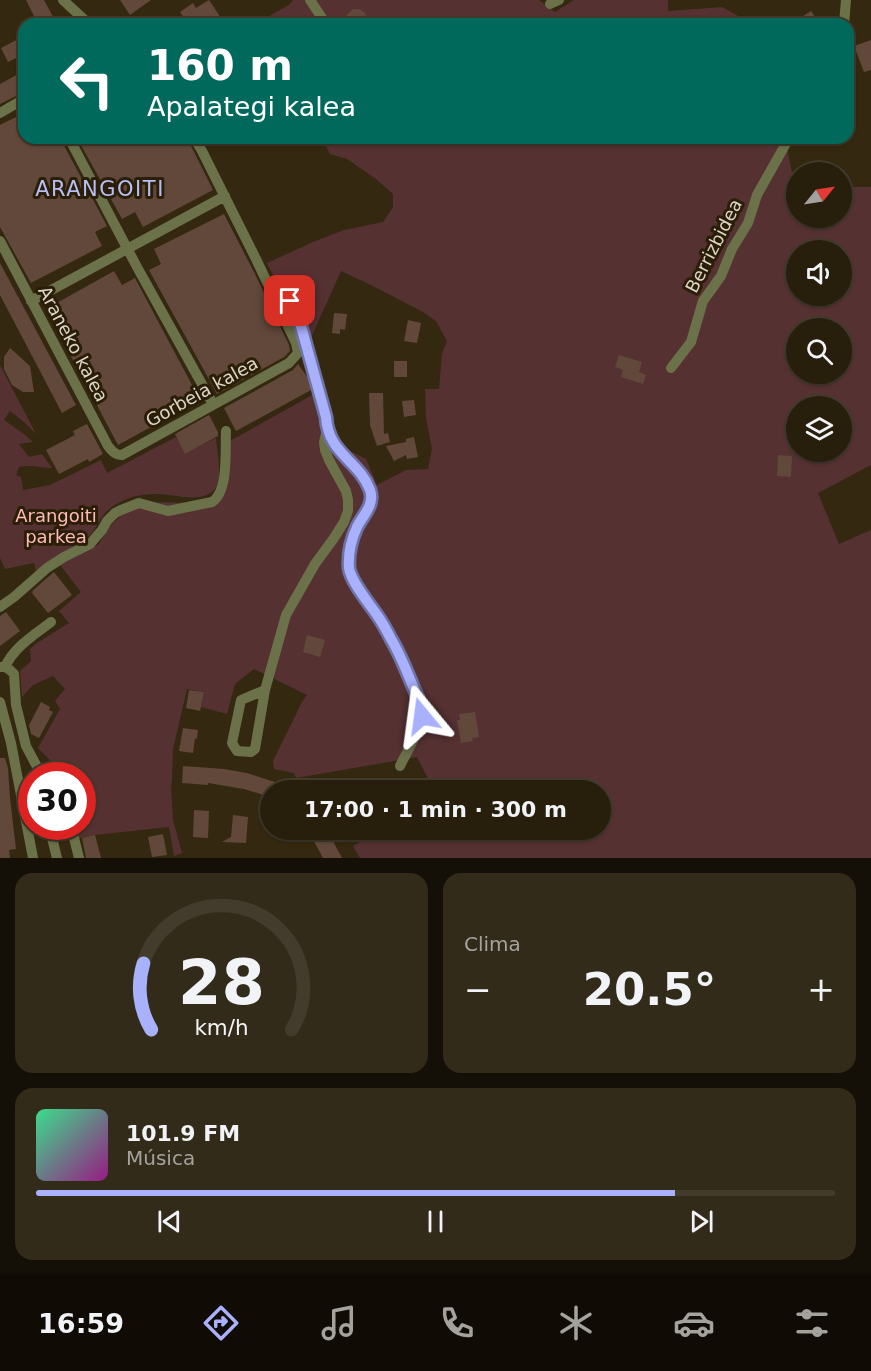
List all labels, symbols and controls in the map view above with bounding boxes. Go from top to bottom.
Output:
text: 160 m [147,41,293,90]
icon: left [48,42,126,120]
text: Apalategi kalea [147,91,356,122]
north arrow [786,162,852,228]
map controls [786,162,852,462]
district label: ARANGOITI [35,177,165,201]
street label: Berrizbidea [681,195,746,296]
button: sound [786,240,852,306]
pin [264,275,315,326]
street label: Araneko kalea [34,282,113,405]
icon: arrive [273,284,306,317]
button: search [786,318,852,384]
street label: Gorbeia kalea [142,352,261,431]
button: layers [786,396,852,462]
park label: Arangoiti parkea [15,505,97,547]
position arrow [390,684,454,748]
speed limit sign: 30 [18,762,96,840]
text: 17:00 · 1 min · 300 m [304,797,567,822]
text: Clima [464,932,521,956]
text: 28 [178,946,265,1019]
text: 20.5° [583,963,716,1016]
text: − [464,970,492,1009]
text: + [807,970,835,1009]
text: km/h [194,1015,249,1040]
text: 101.9 FM [126,1121,240,1146]
text: Música [126,1146,195,1170]
icon: previous [153,1205,186,1238]
icon: pause [419,1205,452,1238]
icon: next [685,1205,718,1238]
icon: directions [200,1302,242,1344]
icon: music [318,1302,360,1344]
icon: phone [436,1302,478,1344]
icon: climate [555,1302,597,1344]
icon: car [673,1302,715,1344]
icon: filters [791,1302,833,1344]
text: 16:59 [38,1308,124,1339]

